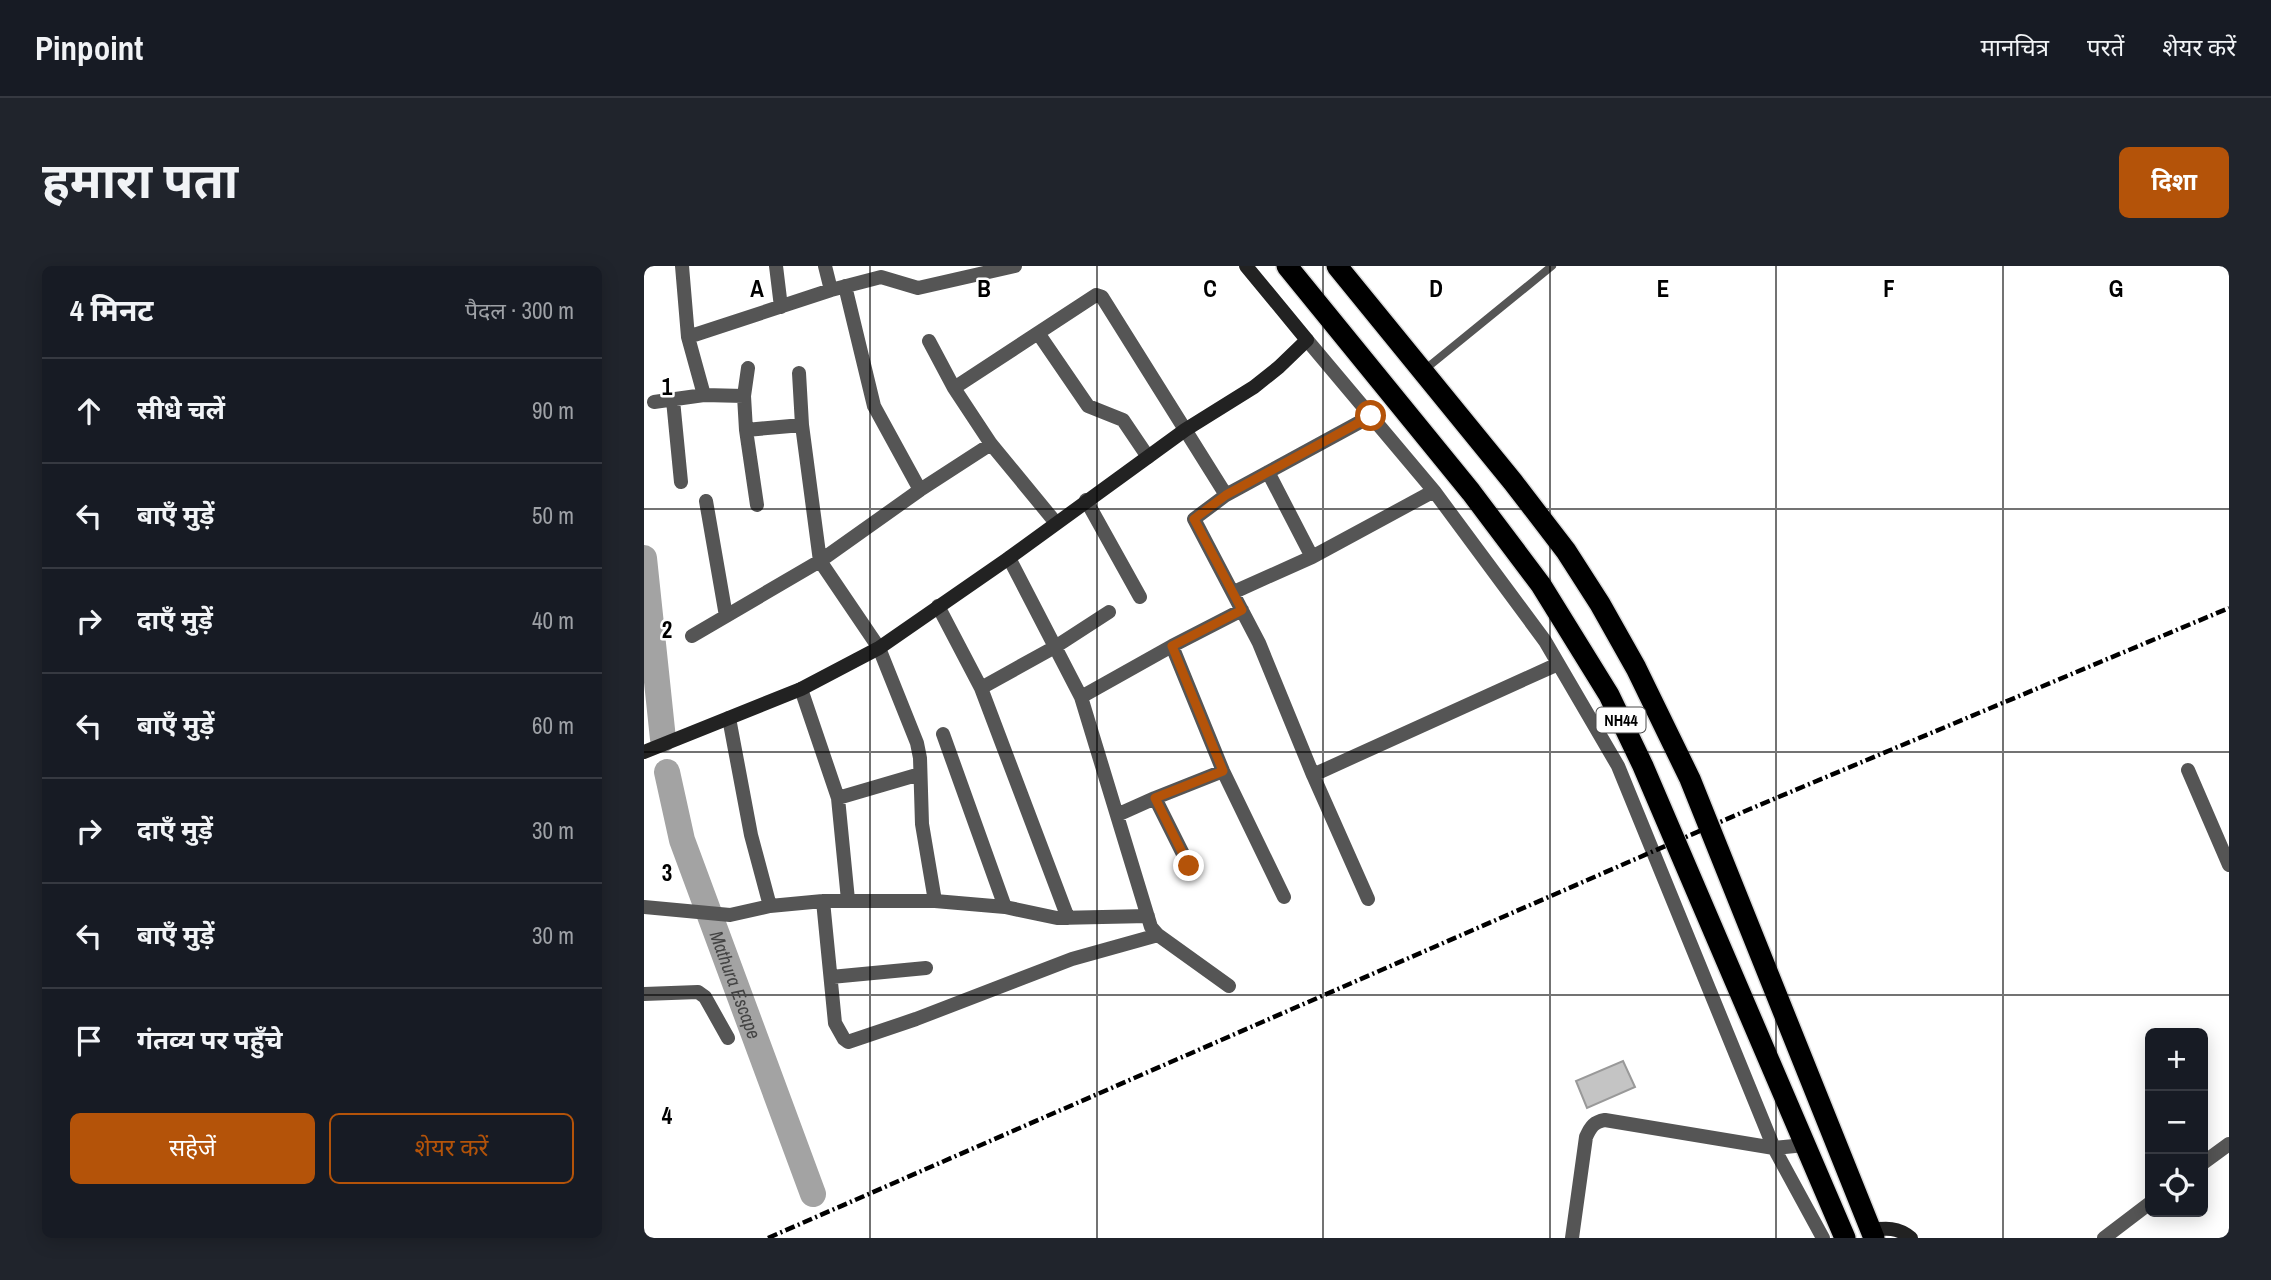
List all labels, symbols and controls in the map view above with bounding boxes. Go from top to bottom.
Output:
text: Pinpoint [35,26,143,70]
text: मानचित्र [1980,31,2049,63]
text: परतें [2087,31,2124,63]
text: शेयर करें [2162,31,2236,63]
text: हमारा पता [42,147,238,213]
button: दिशा [2119,147,2229,218]
text: A [750,273,764,304]
text: B [977,273,991,304]
text: C [1203,273,1217,304]
text: D [1429,273,1443,304]
text: E [1657,273,1669,304]
text: F [1883,273,1895,304]
text: G [2109,273,2123,304]
text: 4 मिनट [70,290,154,330]
text: पैदल · 300 m [465,295,574,326]
text: 1 [662,371,673,402]
icon: ahead [70,392,108,430]
text: सीधे चलें [137,392,225,427]
text: 90 m [532,395,574,426]
route start [1355,400,1386,431]
icon: left [70,497,108,535]
text: बाएँ मुड़ें [137,497,214,532]
text: 50 m [532,500,574,531]
icon: right [70,602,108,640]
text: दाएँ मुड़ें [137,602,213,637]
text: 40 m [532,605,574,636]
text: 2 [662,614,672,645]
icon: left [70,707,108,745]
text: बाएँ मुड़ें [137,707,214,742]
road number: NH44 [1597,708,1646,733]
text: 60 m [532,710,574,741]
icon: right [70,812,108,850]
text: दाएँ मुड़ें [137,812,213,847]
text: 30 m [532,815,574,846]
route end [1173,850,1204,881]
text: 3 [662,857,672,888]
icon: left [70,917,108,955]
text: बाएँ मुड़ें [137,917,214,952]
text: 30 m [532,920,574,951]
water label: Mathura Escape [704,927,767,1043]
icon: arrive [70,1022,108,1060]
text: गंतव्य पर पहुँचे [137,1022,283,1057]
map controls [2145,1028,2208,1217]
button: + [2145,1028,2208,1091]
button: − [2145,1091,2208,1154]
text: 4 [662,1100,673,1131]
button: सहेजें [70,1113,315,1184]
button: शेयर करें [329,1113,574,1184]
button: locate [2145,1154,2208,1217]

